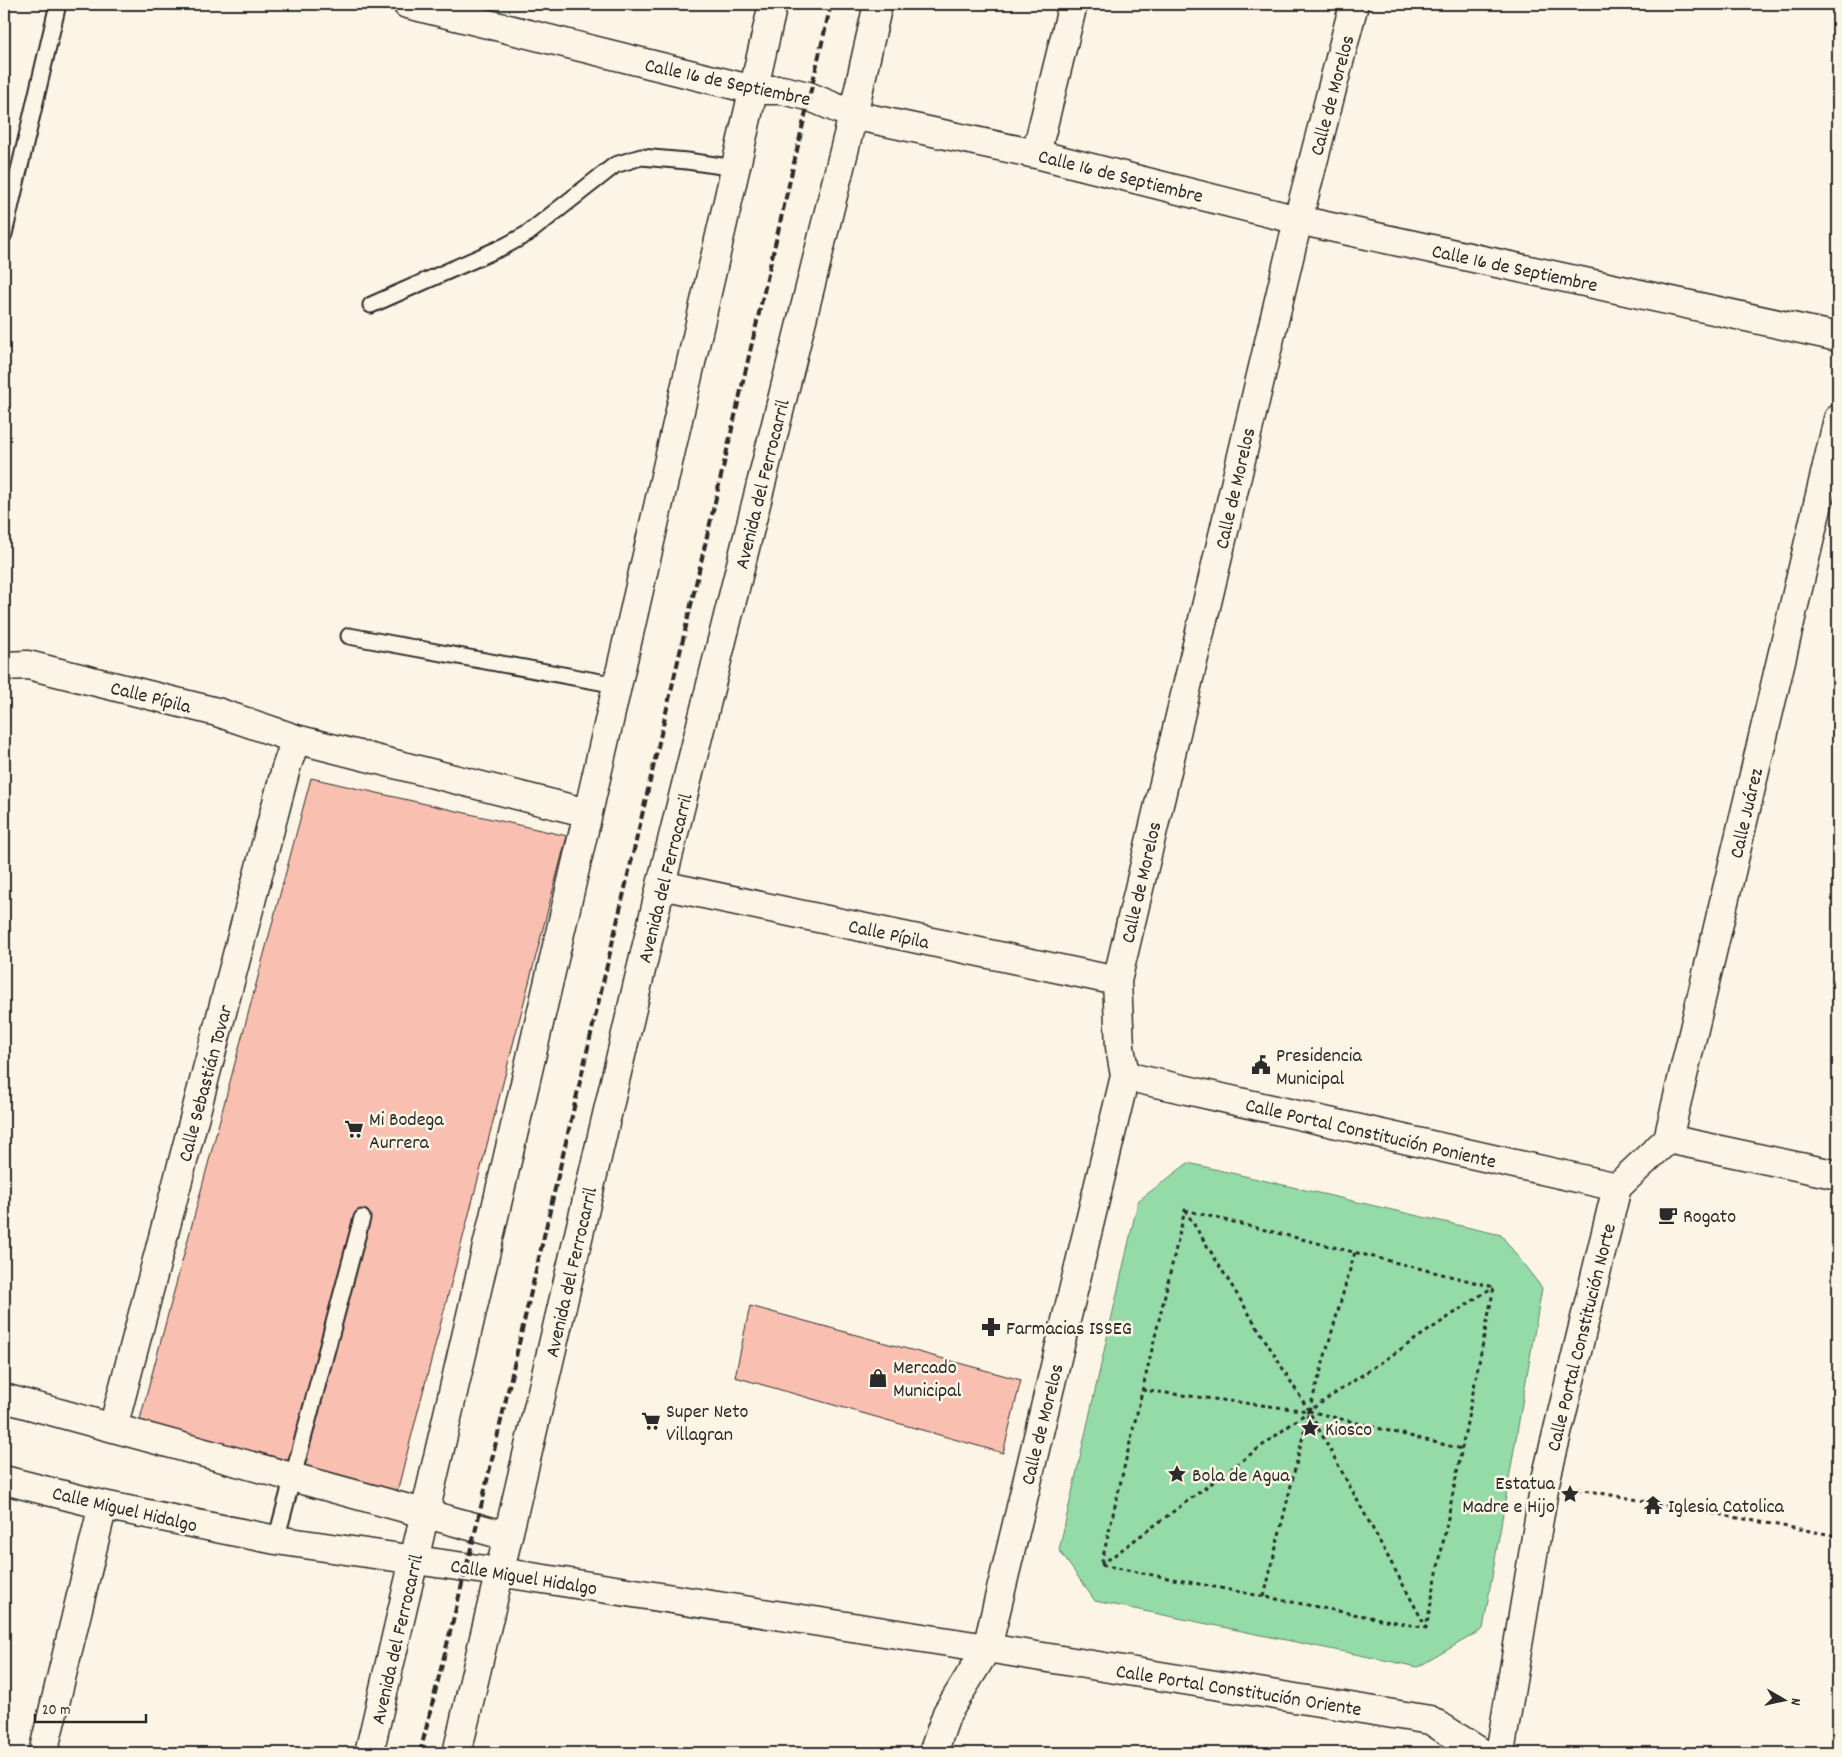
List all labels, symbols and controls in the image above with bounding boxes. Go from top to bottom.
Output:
street label: Calle de Morelos [1304,32,1363,159]
street label: Calle 16 de Septiembre [642,53,813,115]
street label: Calle 16 de Septiembre [1035,144,1206,212]
street label: Calle 16 de Septiembre [1429,239,1600,301]
street label: Avenida del Ferrocarril [729,397,799,573]
street label: Calle de Morelos [1209,425,1264,552]
street label: Calle Pípila [107,675,194,723]
street label: Calle Juárez [1724,765,1772,862]
street label: Avenida del Ferrocarril [632,791,702,967]
street label: Calle de Morelos [1115,819,1170,946]
street label: Calle Pípila [845,914,932,958]
street label: Calle Sebastián Tovar [172,1002,241,1165]
place label: Presidencia Municipal [1276,1043,1363,1094]
public building icon: Presidencia Municipal [1250,1054,1272,1076]
street label: Calle Portal Constitución Poniente [1242,1092,1499,1177]
place label: Mi Bodega Aurrera [369,1107,444,1158]
supermarket icon: Mi Bodega Aurrera [343,1118,365,1140]
street label: Avenida del Ferrocarril [540,1185,606,1361]
cafe icon: Rogato [1657,1204,1679,1226]
place label: Rogato [1683,1204,1736,1232]
street label: Calle Portal Constitución Norte [1541,1221,1625,1455]
pharmacy icon: Farmacias ISSEG [980,1316,1002,1338]
place label: Farmacias ISSEG [1006,1316,1132,1344]
place label: Mercado Municipal [893,1355,962,1406]
street label: Calle de Morelos [1015,1361,1072,1488]
shop icon: Mercado Municipal [867,1367,889,1389]
place label: Super Neto Villagran [666,1399,749,1450]
supermarket icon: Super Neto Villagran [640,1410,662,1432]
place icon: Kiosco [1299,1417,1321,1439]
place label: Kiosco [1325,1417,1372,1445]
place icon: Bola de Agua [1166,1463,1188,1485]
place label: Bola de Agua [1192,1463,1290,1491]
place label: Estatua Madre e Hijo [1462,1471,1556,1522]
street label: Calle Miguel Hidalgo [49,1481,200,1541]
place icon: Estatua Madre e Hijo [1559,1483,1581,1505]
temple icon: Iglesia Catolica [1642,1494,1664,1516]
place label: Iglesia Catolica [1668,1494,1785,1522]
street label: Avenida del Ferrocarril [366,1552,432,1728]
street label: Calle Miguel Hidalgo [448,1554,599,1604]
street label: Calle Portal Constitución Oriente [1114,1659,1364,1725]
north arrow [1760,1674,1810,1724]
scale bar [35,1692,146,1724]
text: N [1784,1697,1805,1707]
text: 20 m [42,1700,70,1722]

